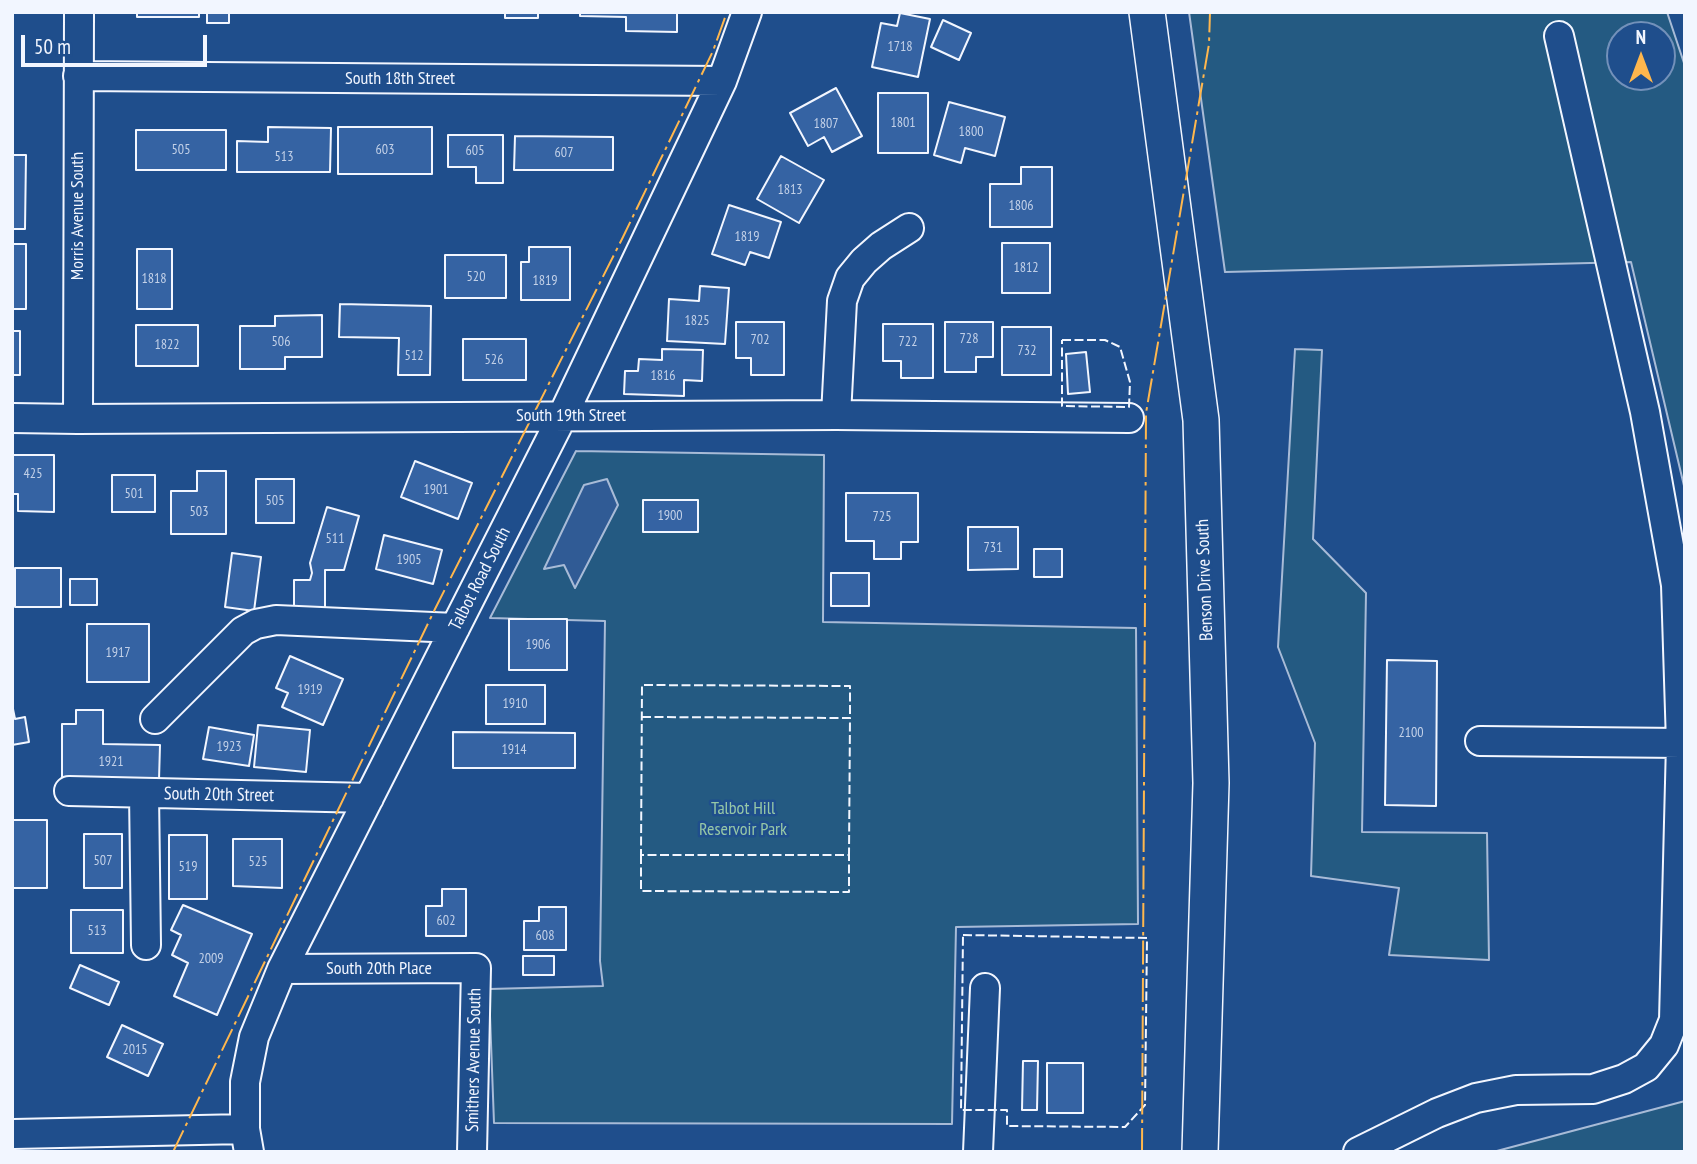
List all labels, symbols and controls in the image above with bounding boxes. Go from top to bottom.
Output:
scale bar [24,21,210,65]
north arrow [1606,21,1676,91]
text: N [1636,25,1646,49]
text: 50 m [34,33,71,60]
house number: 1718 [887,39,913,55]
street label: South 18th Street [345,68,455,90]
house number: 1801 [890,115,916,131]
house number: 1807 [813,116,839,132]
house number: 1800 [958,124,984,140]
house number: 505 [172,142,190,158]
house number: 603 [376,142,394,158]
house number: 605 [466,143,484,159]
house number: 607 [555,145,573,161]
house number: 513 [275,149,293,165]
street label: Morris Avenue South [67,152,89,280]
house number: 1813 [777,182,803,198]
house number: 1806 [1008,198,1034,214]
house number: 1819 [734,229,760,245]
house number: 1812 [1013,260,1039,276]
house number: 520 [467,269,485,285]
house number: 1818 [141,271,167,287]
house number: 1819 [532,273,558,289]
house number: 1825 [684,313,710,329]
house number: 728 [960,331,978,347]
house number: 702 [751,332,769,348]
house number: 506 [272,334,290,350]
house number: 722 [899,334,917,350]
house number: 1822 [154,337,180,353]
house number: 732 [1018,343,1036,359]
house number: 512 [405,348,423,364]
house number: 526 [485,352,503,368]
house number: 1816 [650,368,676,384]
street label: South 19th Street [516,405,626,427]
house number: 425 [24,466,42,482]
house number: 1901 [423,482,449,498]
house number: 501 [125,486,143,502]
house number: 505 [266,493,284,509]
house number: 503 [190,504,208,520]
house number: 1900 [657,508,683,524]
house number: 725 [873,509,891,525]
street label: Benson Drive South [1192,519,1218,641]
street label: Talbot Road South [445,524,515,634]
house number: 511 [326,531,344,547]
house number: 731 [984,540,1002,556]
house number: 1905 [396,552,422,568]
house number: 1906 [525,637,551,653]
house number: 1917 [105,645,131,661]
house number: 1919 [297,682,323,698]
house number: 1910 [502,696,528,712]
house number: 2100 [1398,725,1424,741]
house number: 1923 [216,739,242,755]
house number: 1914 [501,742,527,758]
house number: 1921 [98,754,124,770]
street label: South 20th Street [164,783,274,807]
park label: Talbot Hill Reservoir Park [699,798,787,840]
house number: 507 [94,853,112,869]
house number: 525 [249,854,267,870]
house number: 519 [179,859,197,875]
house number: 602 [437,913,455,929]
house number: 513 [88,923,106,939]
house number: 608 [536,928,554,944]
house number: 2009 [198,951,224,967]
street label: South 20th Place [326,958,432,980]
street label: Smithers Avenue South [462,988,486,1132]
house number: 2015 [122,1042,148,1058]

